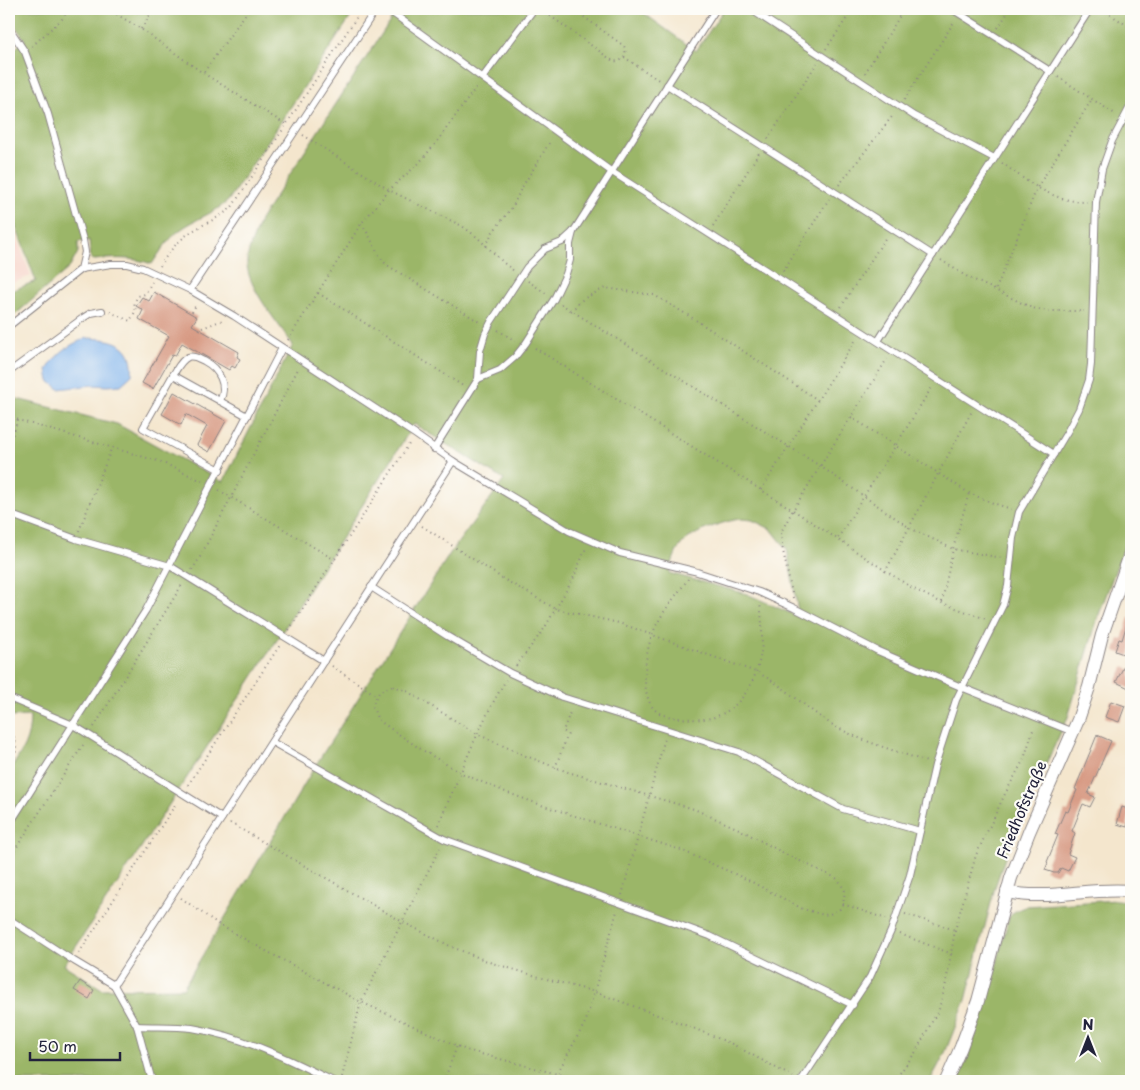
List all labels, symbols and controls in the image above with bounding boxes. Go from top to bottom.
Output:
street label: Friedhofstraße [990,757,1052,862]
north arrow [1062,1012,1112,1062]
text: N [1082,1014,1094,1035]
scale bar [30,1030,120,1062]
text: 50 m [38,1034,77,1057]

